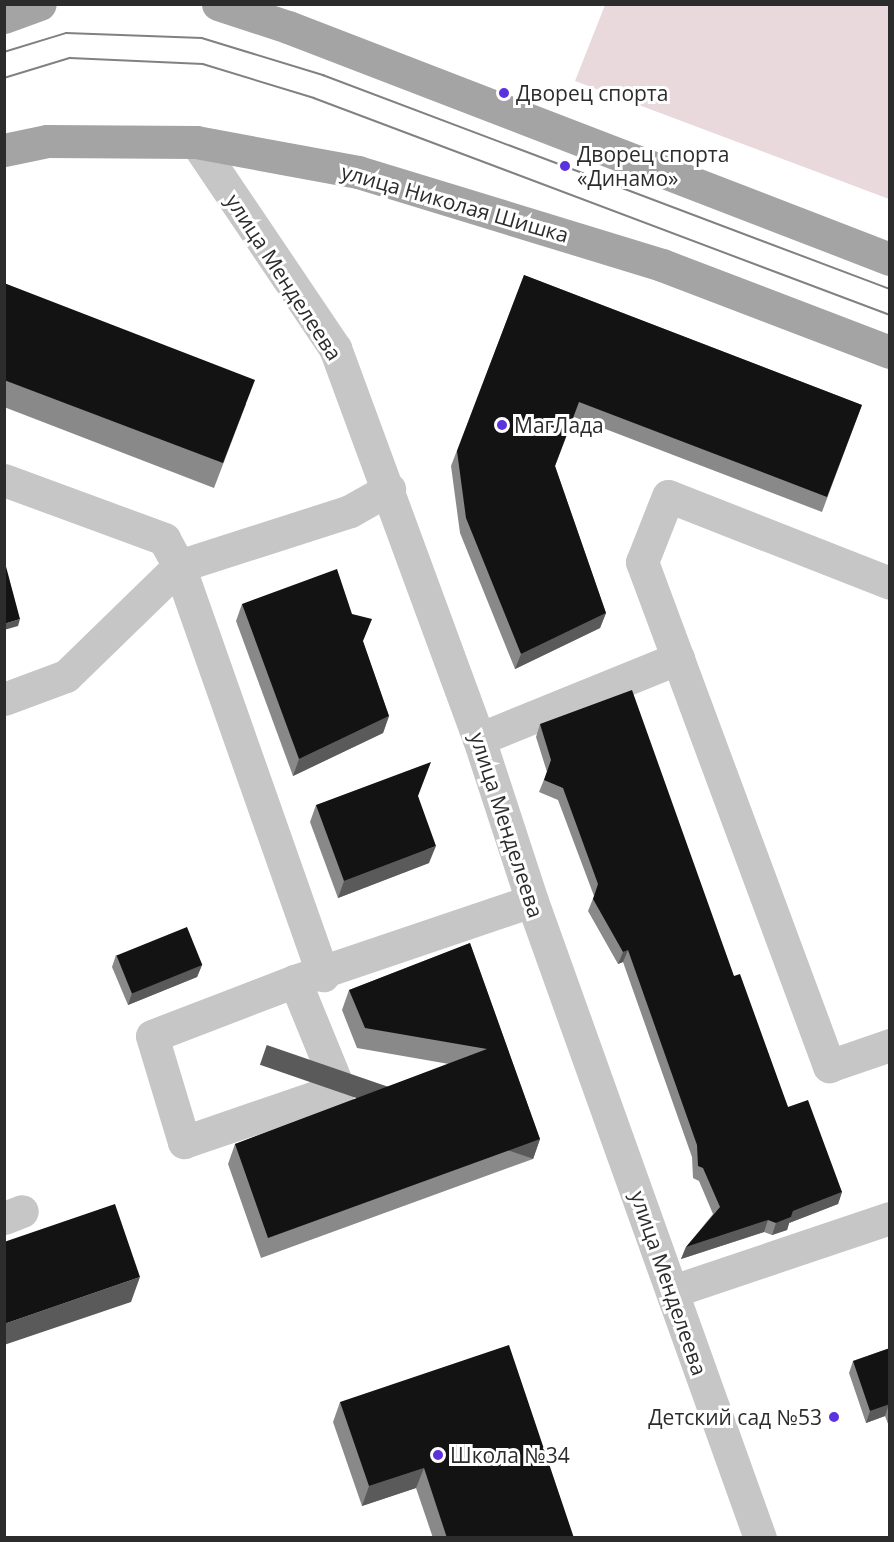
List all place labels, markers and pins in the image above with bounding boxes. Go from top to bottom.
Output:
place label: Дворец спорта [516,80,668,106]
marker: Дворец спорта [497,86,511,100]
place label: Дворец спорта «Динамо» [577,141,729,191]
marker: Дворец спорта «Динамо» [558,159,572,173]
place label: МагЛада [514,412,604,438]
marker: МагЛада [495,418,509,432]
place label: Детский сад №53 [648,1404,822,1430]
marker: Детский сад №53 [827,1410,841,1424]
place label: Школа №34 [450,1442,570,1468]
marker: Школа №34 [431,1448,445,1462]

